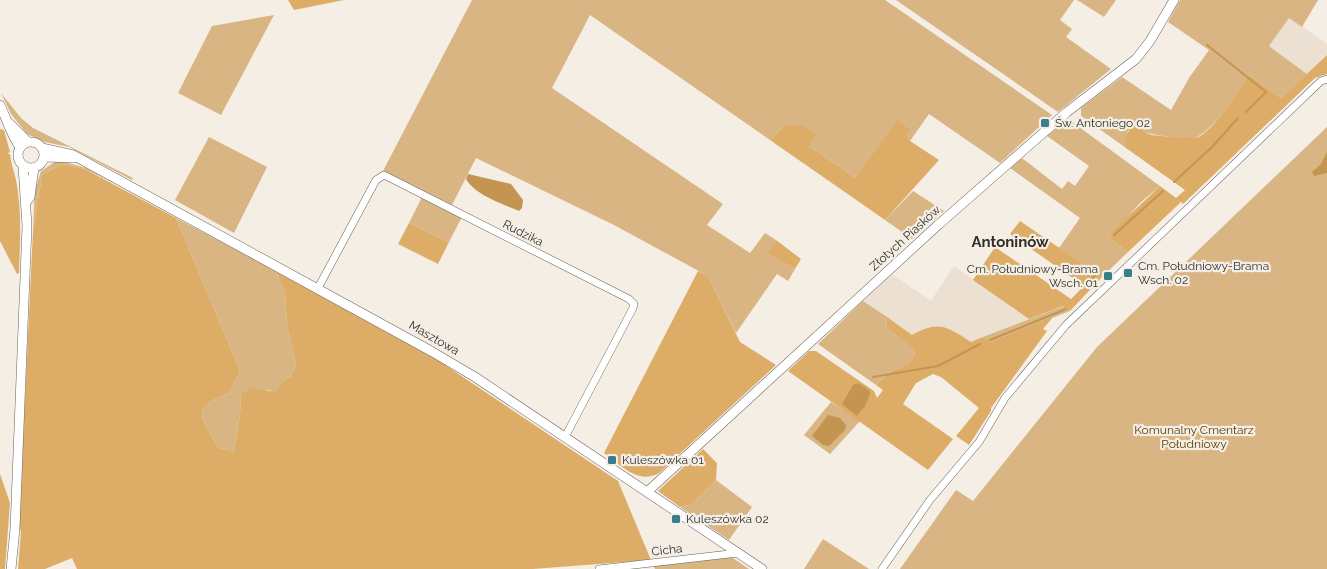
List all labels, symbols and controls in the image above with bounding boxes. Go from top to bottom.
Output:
place label: Św. Antoniego 02 [1055,116,1150,130]
marker: Św. Antoniego 02 [1039,117,1051,129]
street label: Złotych Piasków [867,202,943,273]
street label: Rudzika [500,217,546,249]
district label: Antoninów [971,233,1049,251]
place label: Cm. Południowy-Brama Wsch. 02 [1138,259,1269,287]
place label: Cm. Południowy-Brama Wsch. 01 [967,262,1098,290]
marker: Cm. Południowy-Brama Wsch. 02 [1122,267,1134,279]
marker: Cm. Południowy-Brama Wsch. 01 [1102,270,1114,282]
street label: Masztowa [406,318,462,358]
park label: Komunalny Cmentarz Południowy [1134,423,1254,451]
place label: Kuleszówka 01 [622,453,704,467]
marker: Kuleszówka 01 [606,454,618,466]
place label: Kuleszówka 02 [686,512,769,526]
marker: Kuleszówka 02 [670,513,682,525]
street label: Cicha [651,541,683,559]

